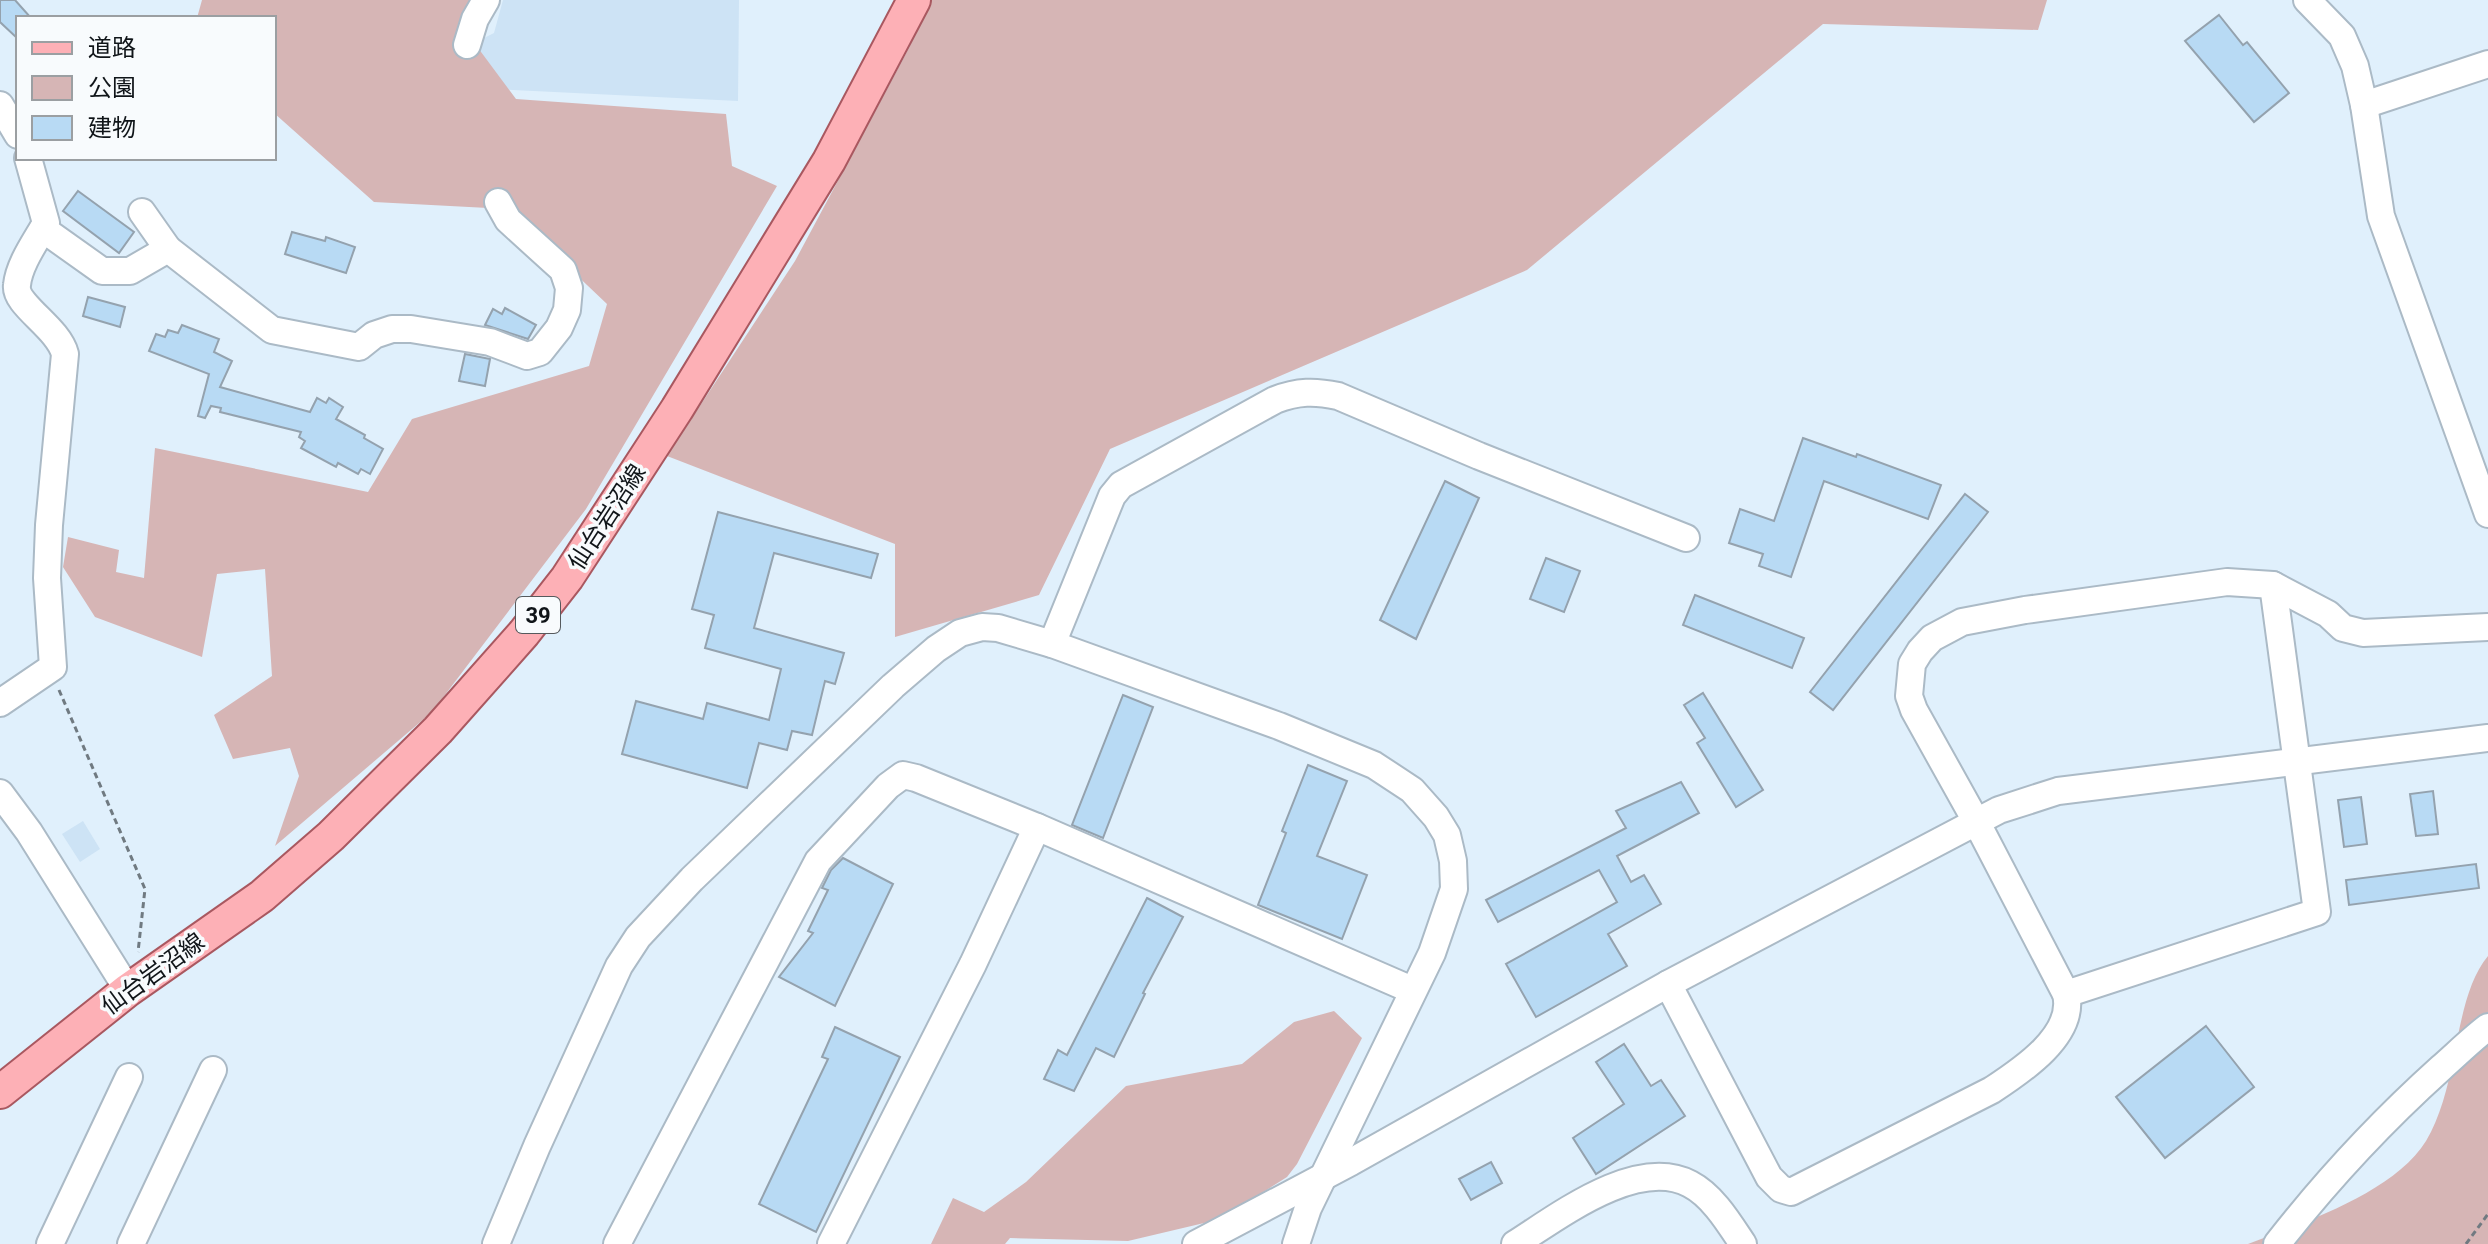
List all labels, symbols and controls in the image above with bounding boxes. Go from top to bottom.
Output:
legend [16,16,276,160]
text: 道路 [88,34,136,62]
text: 公園 [88,74,136,102]
text: 建物 [88,114,136,142]
street label: 仙台岩沼線 [563,459,651,575]
road number: 39 [516,597,560,633]
street label: 仙台岩沼線 [96,927,210,1021]

